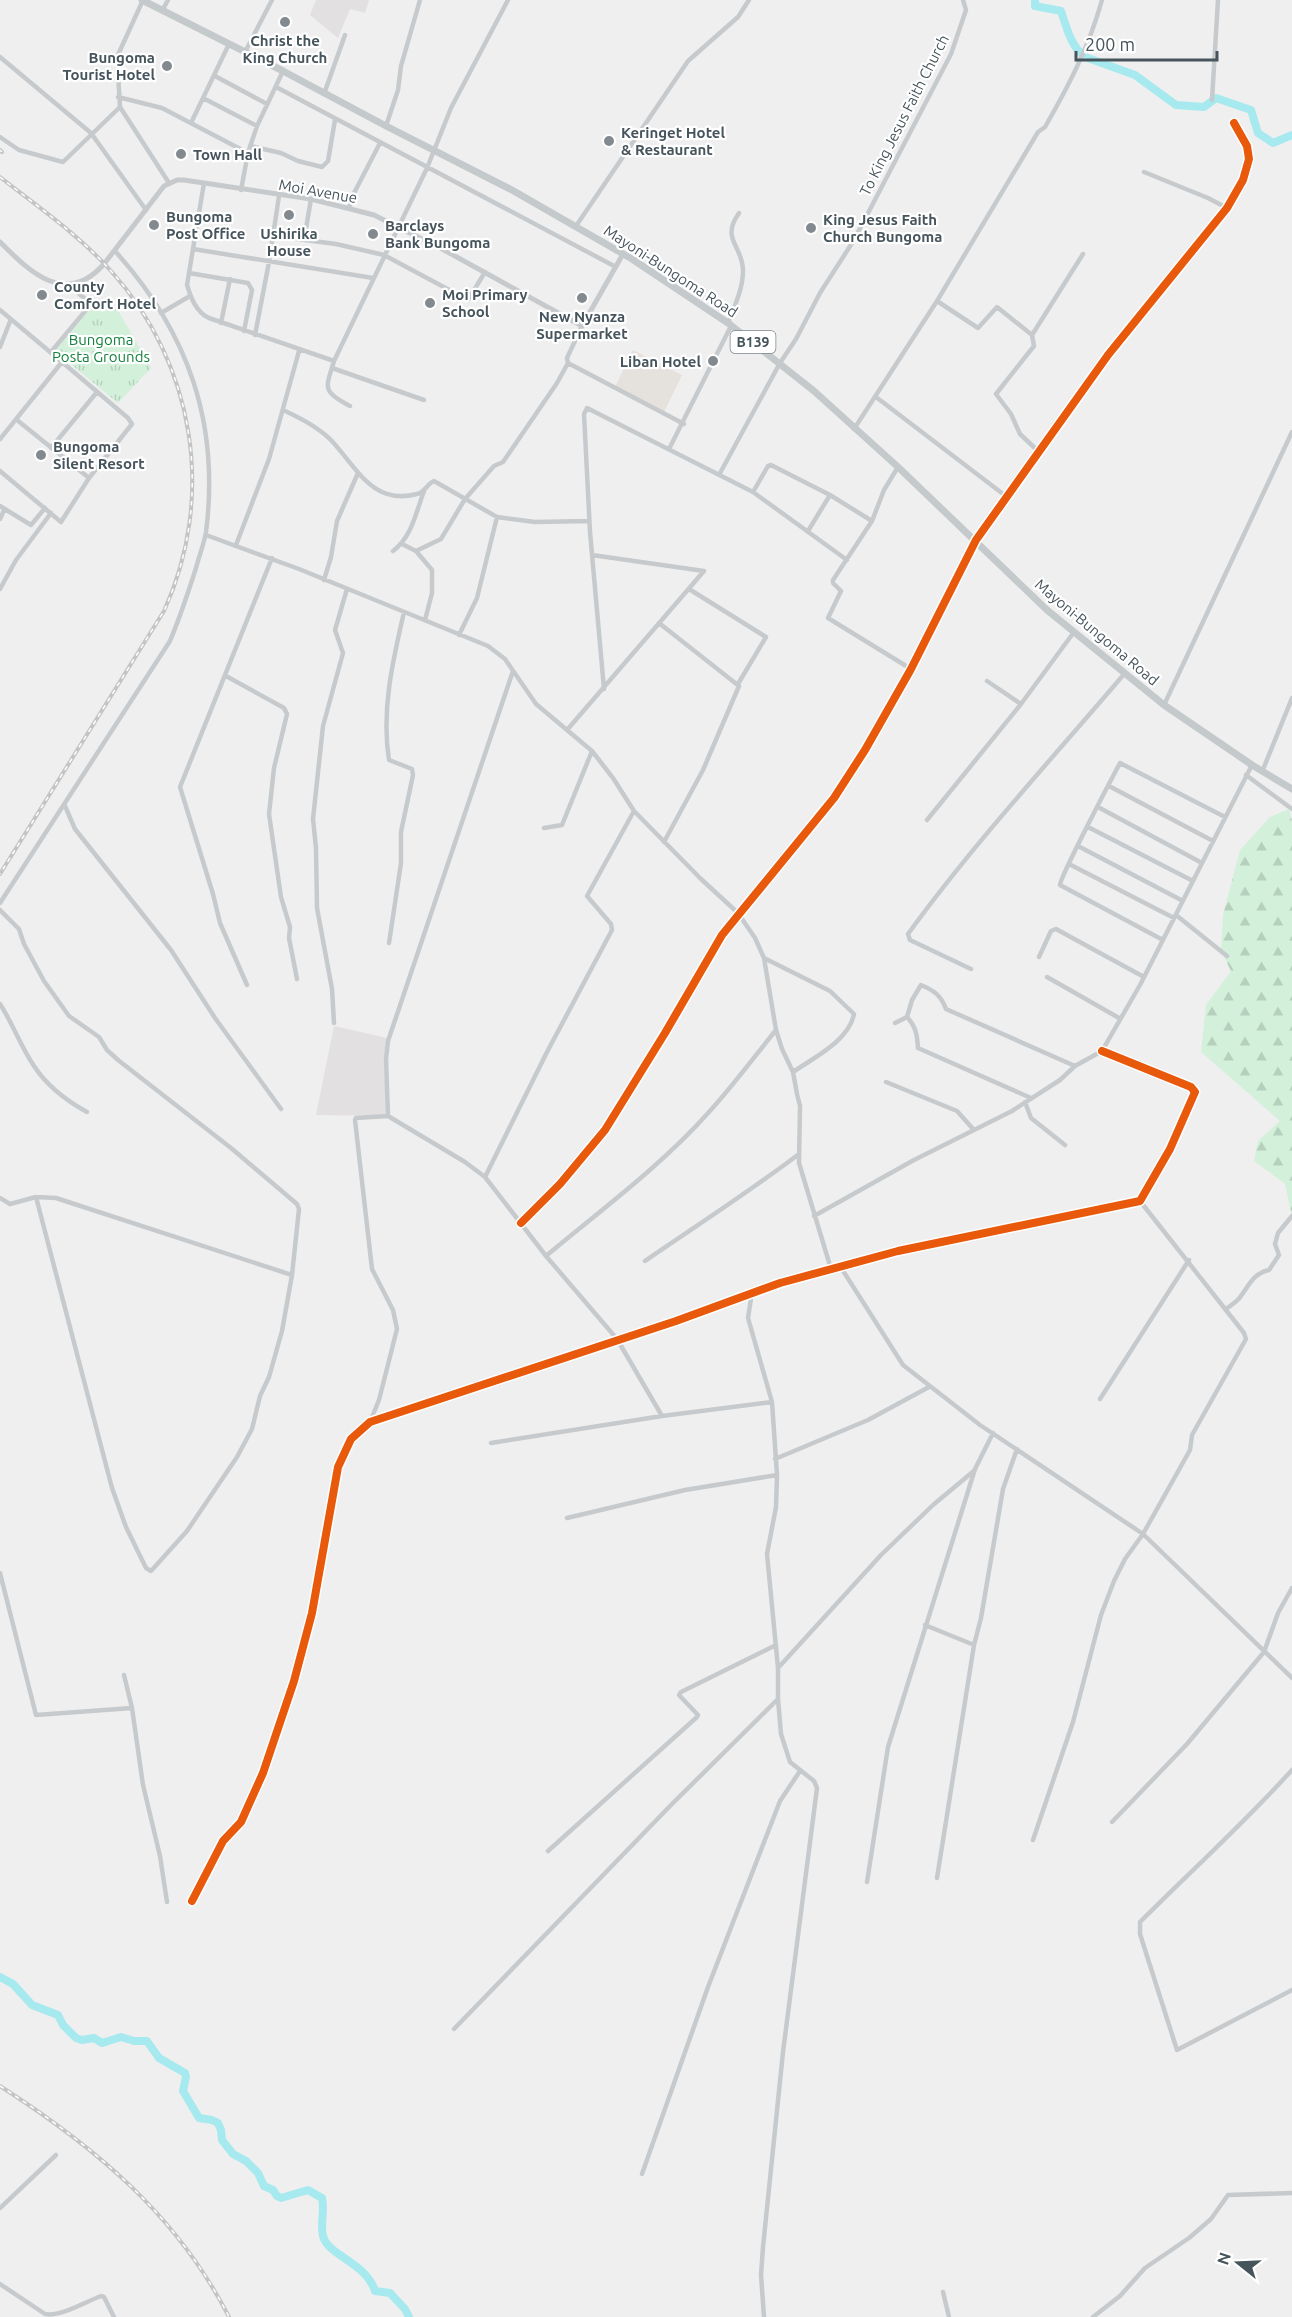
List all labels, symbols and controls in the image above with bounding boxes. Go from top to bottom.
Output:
marker: Christ the King Church [278,15,292,29]
scale bar [1076,24,1217,62]
place label: Christ the King Church [243,32,327,66]
street label: To King Jesus Faith Church [856,32,952,198]
text: 200 m [1085,34,1135,54]
place label: Bungoma Tourist Hotel [62,49,155,83]
marker: Bungoma Tourist Hotel [160,59,174,73]
place label: Keringet Hotel & Restaurant [621,124,725,158]
marker: Keringet Hotel & Restaurant [602,134,616,148]
place label: Town Hall [193,146,262,163]
marker: Town Hall [174,147,188,161]
street label: Moi Avenue [277,176,359,206]
place label: Bungoma Post Office [166,208,245,242]
marker: Ushirika House [282,208,296,222]
place label: King Jesus Faith Church Bungoma [823,211,942,245]
place label: Barclays Bank Bungoma [385,217,490,251]
marker: Bungoma Post Office [147,218,161,232]
street label: Mayoni-Bungoma Road [601,221,741,321]
marker: King Jesus Faith Church Bungoma [804,221,818,235]
place label: Ushirika House [260,225,318,259]
marker: Barclays Bank Bungoma [366,227,380,241]
place label: County Comfort Hotel [54,278,156,312]
place label: Moi Primary School [442,286,528,320]
marker: County Comfort Hotel [35,288,49,302]
marker: New Nyanza Supermarket [575,291,589,305]
marker: Moi Primary School [423,296,437,310]
place label: New Nyanza Supermarket [536,308,628,342]
park label: Bungoma Posta Grounds [52,331,150,365]
road number: B139 [730,331,776,353]
place label: Liban Hotel [620,353,701,370]
marker: Liban Hotel [706,354,720,368]
place label: Bungoma Silent Resort [53,438,145,472]
marker: Bungoma Silent Resort [34,448,48,462]
street label: Mayoni-Bungoma Road [1032,575,1162,689]
north arrow [1208,2233,1268,2293]
text: N [1213,2250,1234,2267]

